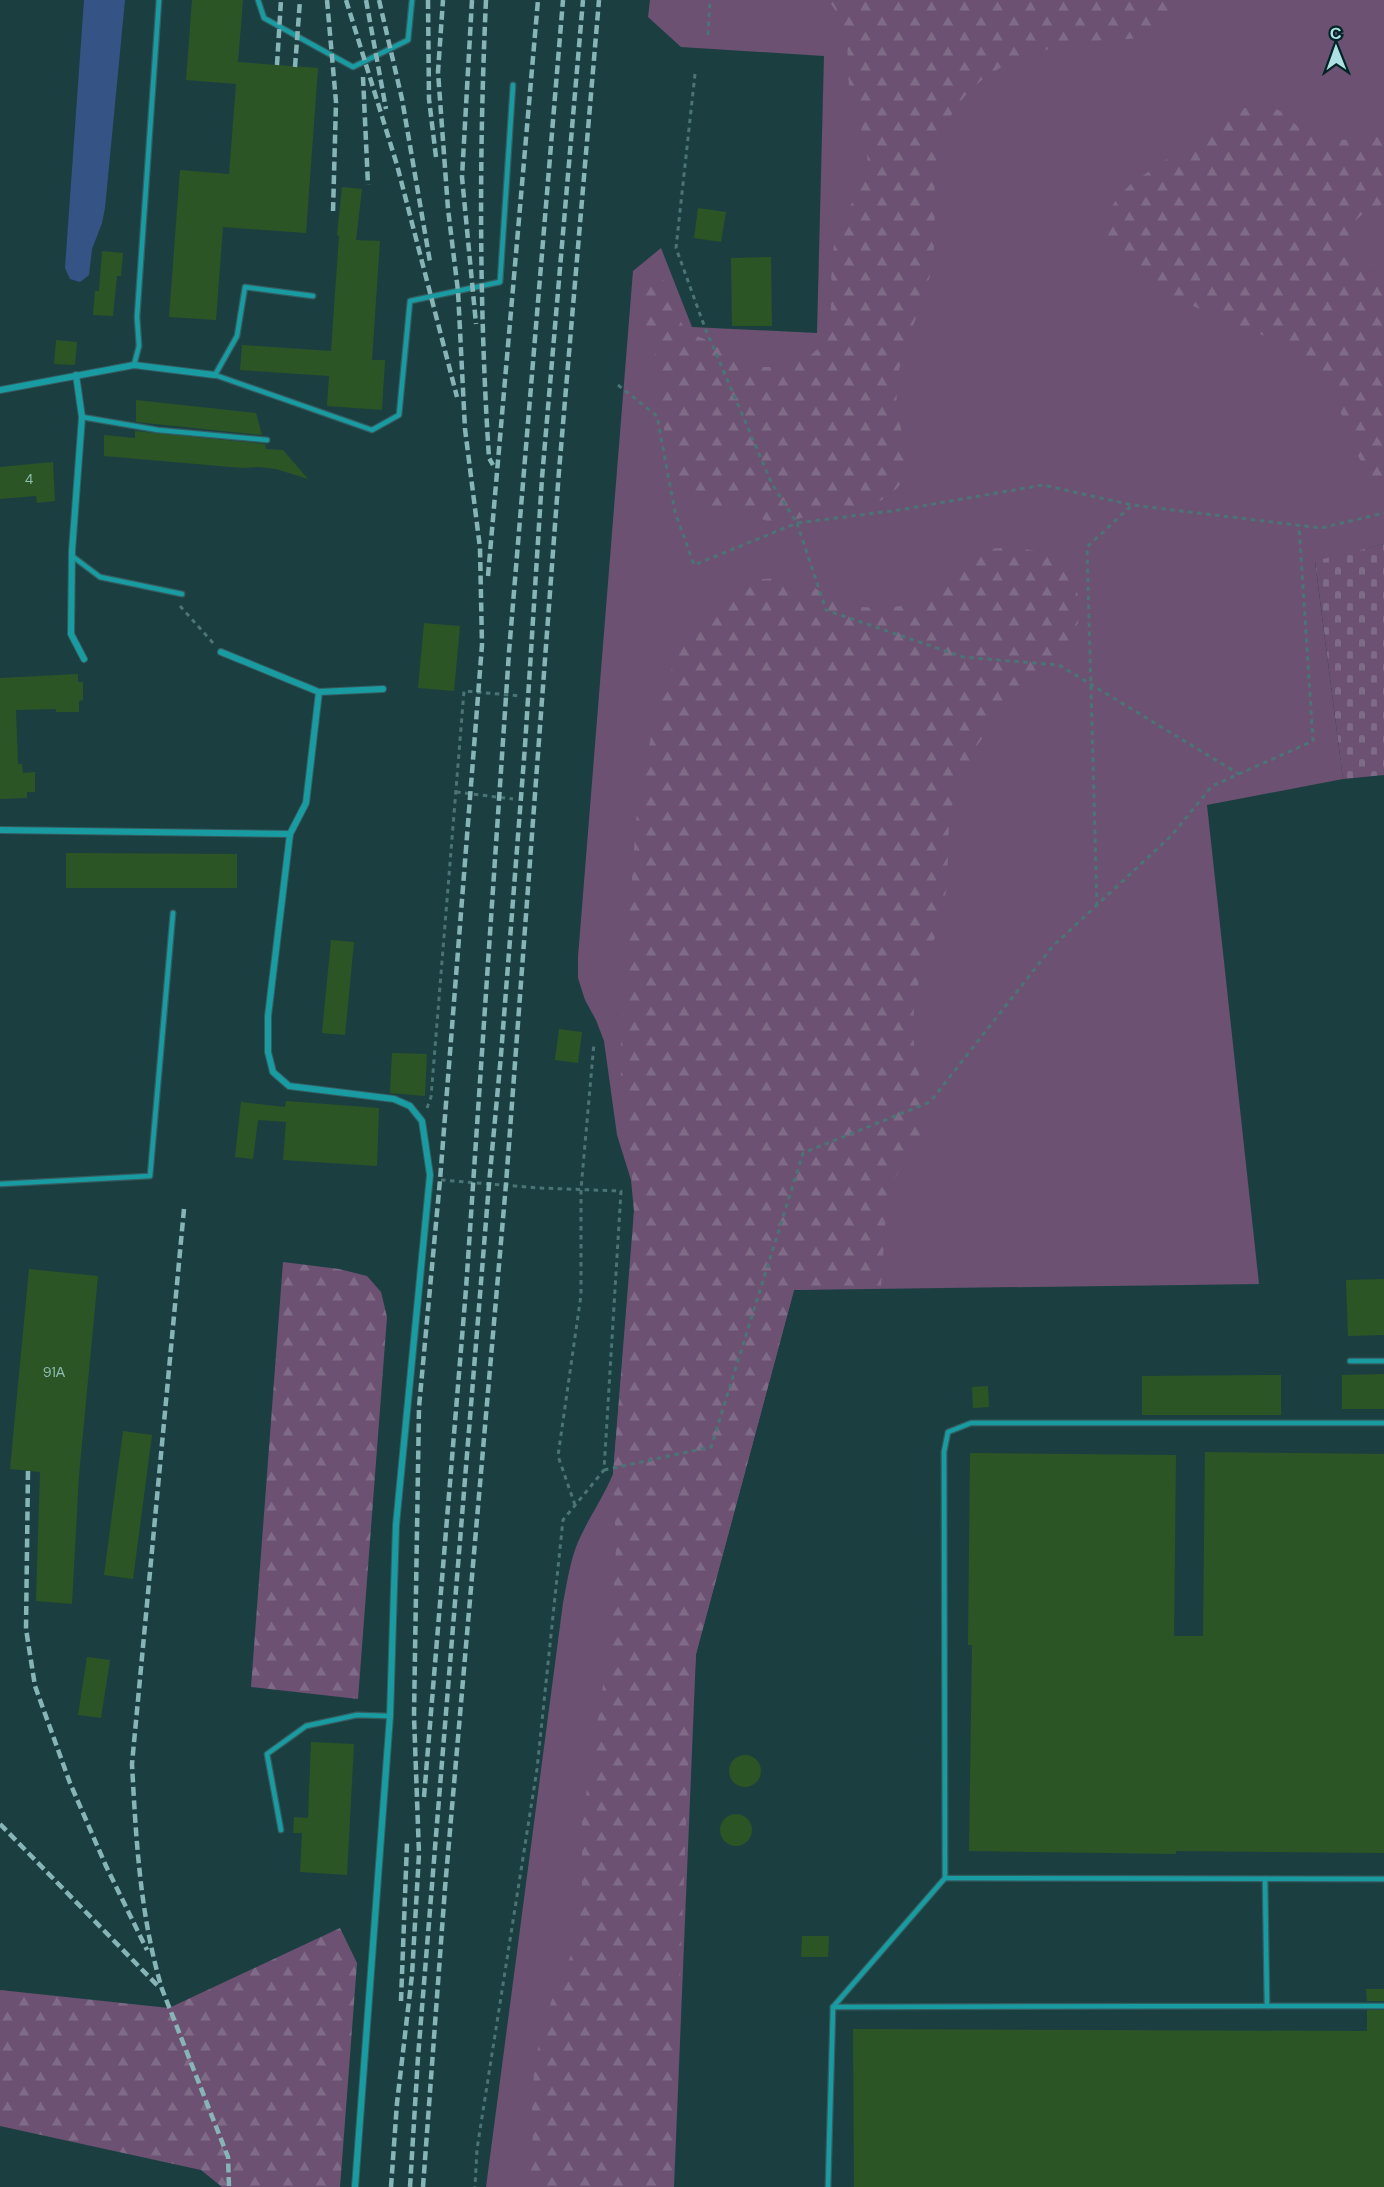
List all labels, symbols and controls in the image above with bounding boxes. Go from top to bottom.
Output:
north arrow [1306,18,1366,78]
text: С [1330,23,1342,44]
house number: 4 [25,470,34,488]
house number: 91А [43,1363,66,1381]

